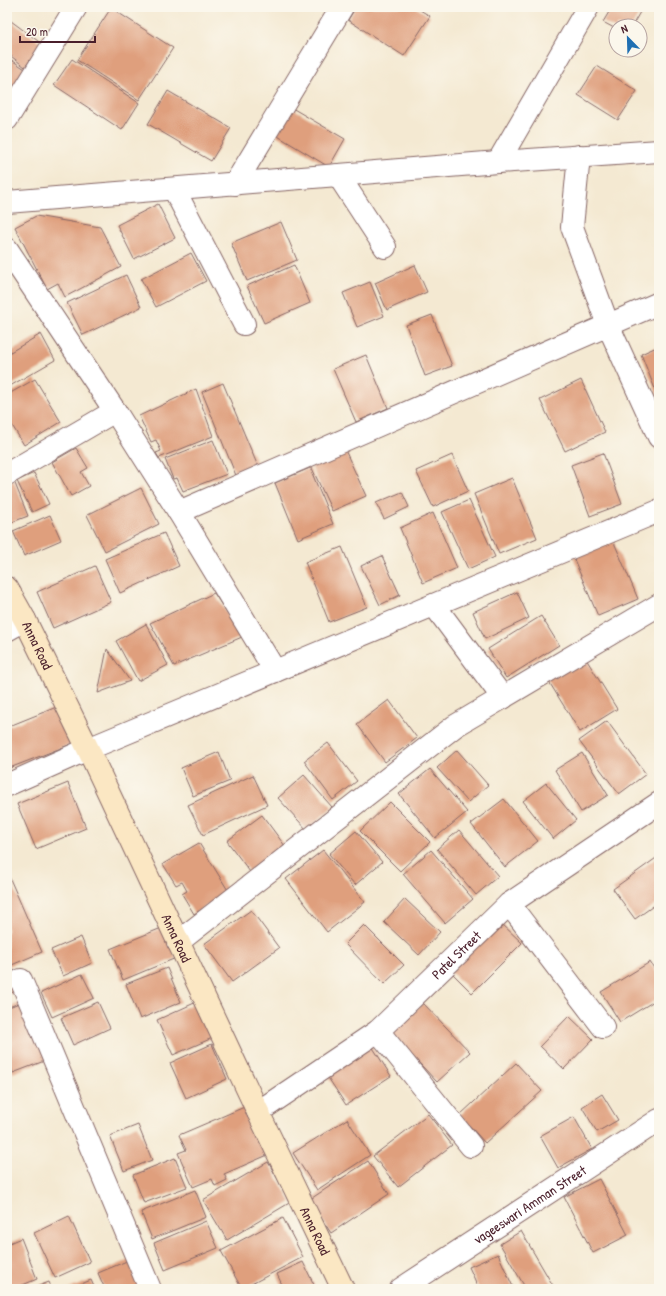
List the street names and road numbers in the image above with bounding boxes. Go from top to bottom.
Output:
street label: Anna Road [18,618,58,673]
street label: Anna Road [158,911,197,966]
street label: Patel Street [427,926,485,983]
street label: vageeswari Amman Street [469,1160,590,1248]
street label: Anna Road [296,1203,335,1258]

